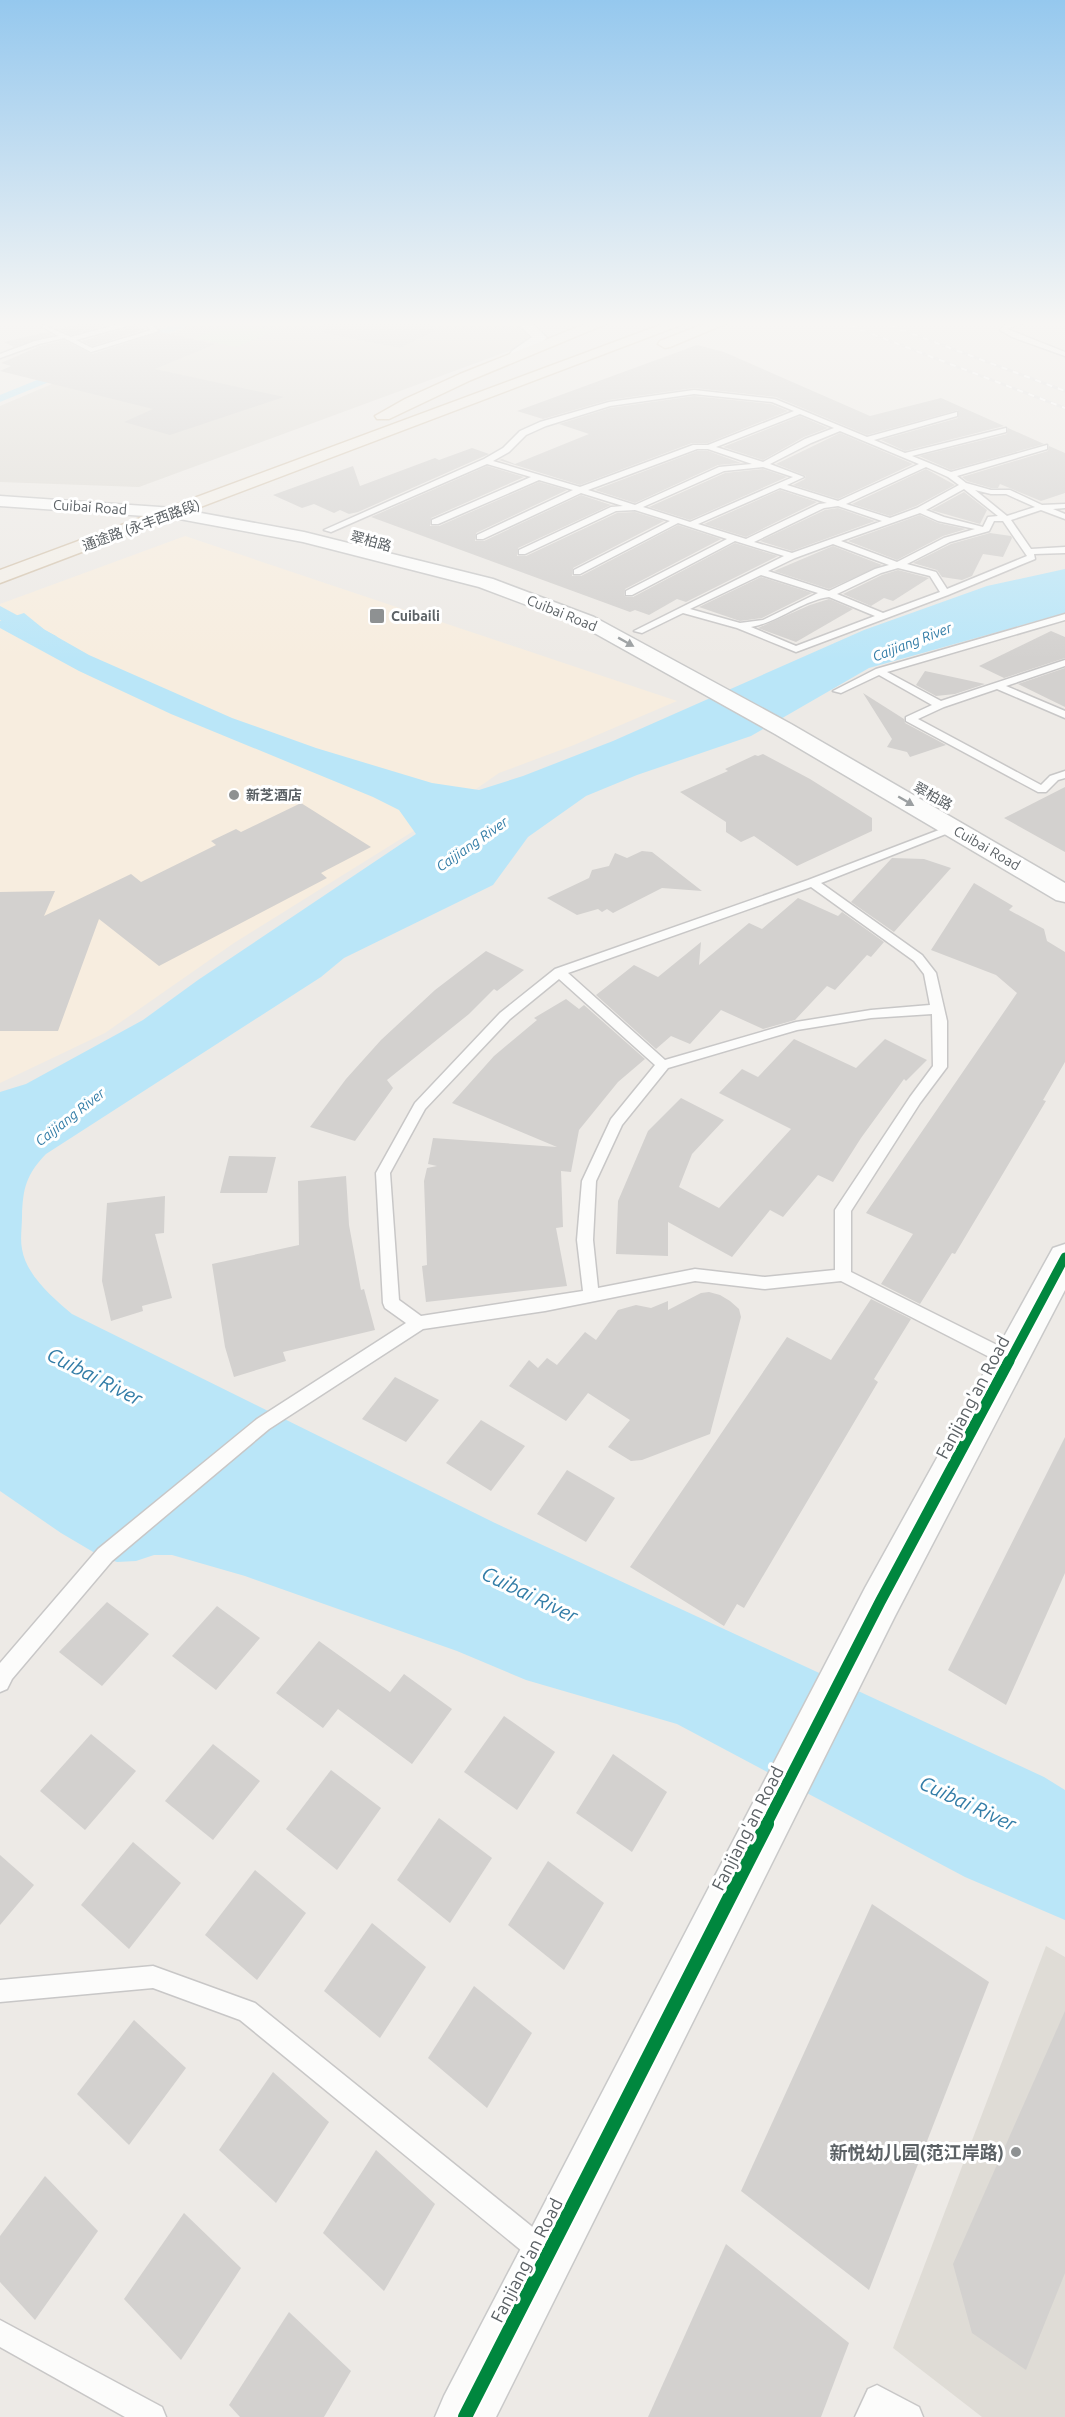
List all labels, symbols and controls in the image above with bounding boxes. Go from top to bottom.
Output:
street label: Cuibai Road [52,496,128,518]
street label: 通途路 (永丰西路段) [80,496,202,554]
street label: 翠柏路 [349,528,393,554]
street label: Cuibai Road [525,592,599,634]
marker: Cuibaili [368,607,386,625]
place label: Cuibaili [391,608,440,624]
water label: Caijiang River [870,619,955,664]
one-way arrow [618,637,635,647]
street label: 翠柏路 [911,779,955,813]
place label: 新芝酒店 [246,787,302,803]
marker: 新芝酒店 [227,788,241,802]
one-way arrow [898,795,914,806]
water label: Caijiang River [433,813,511,875]
street label: Cuibai Road [951,823,1023,873]
water label: Caijiang River [32,1085,108,1149]
street label: Fanjiang'an Road [931,1332,1013,1462]
water label: Cuibai River [43,1342,148,1410]
water label: Cuibai River [478,1561,583,1628]
street label: Fanjiang'an Road [707,1763,787,1893]
water label: Cuibai River [916,1771,1021,1836]
place label: 新悦幼儿园(范江岸路) [830,2142,1004,2163]
marker: 新悦幼儿园(范江岸路) [1009,2145,1023,2159]
street label: Fanjiang'an Road [486,2195,566,2325]

